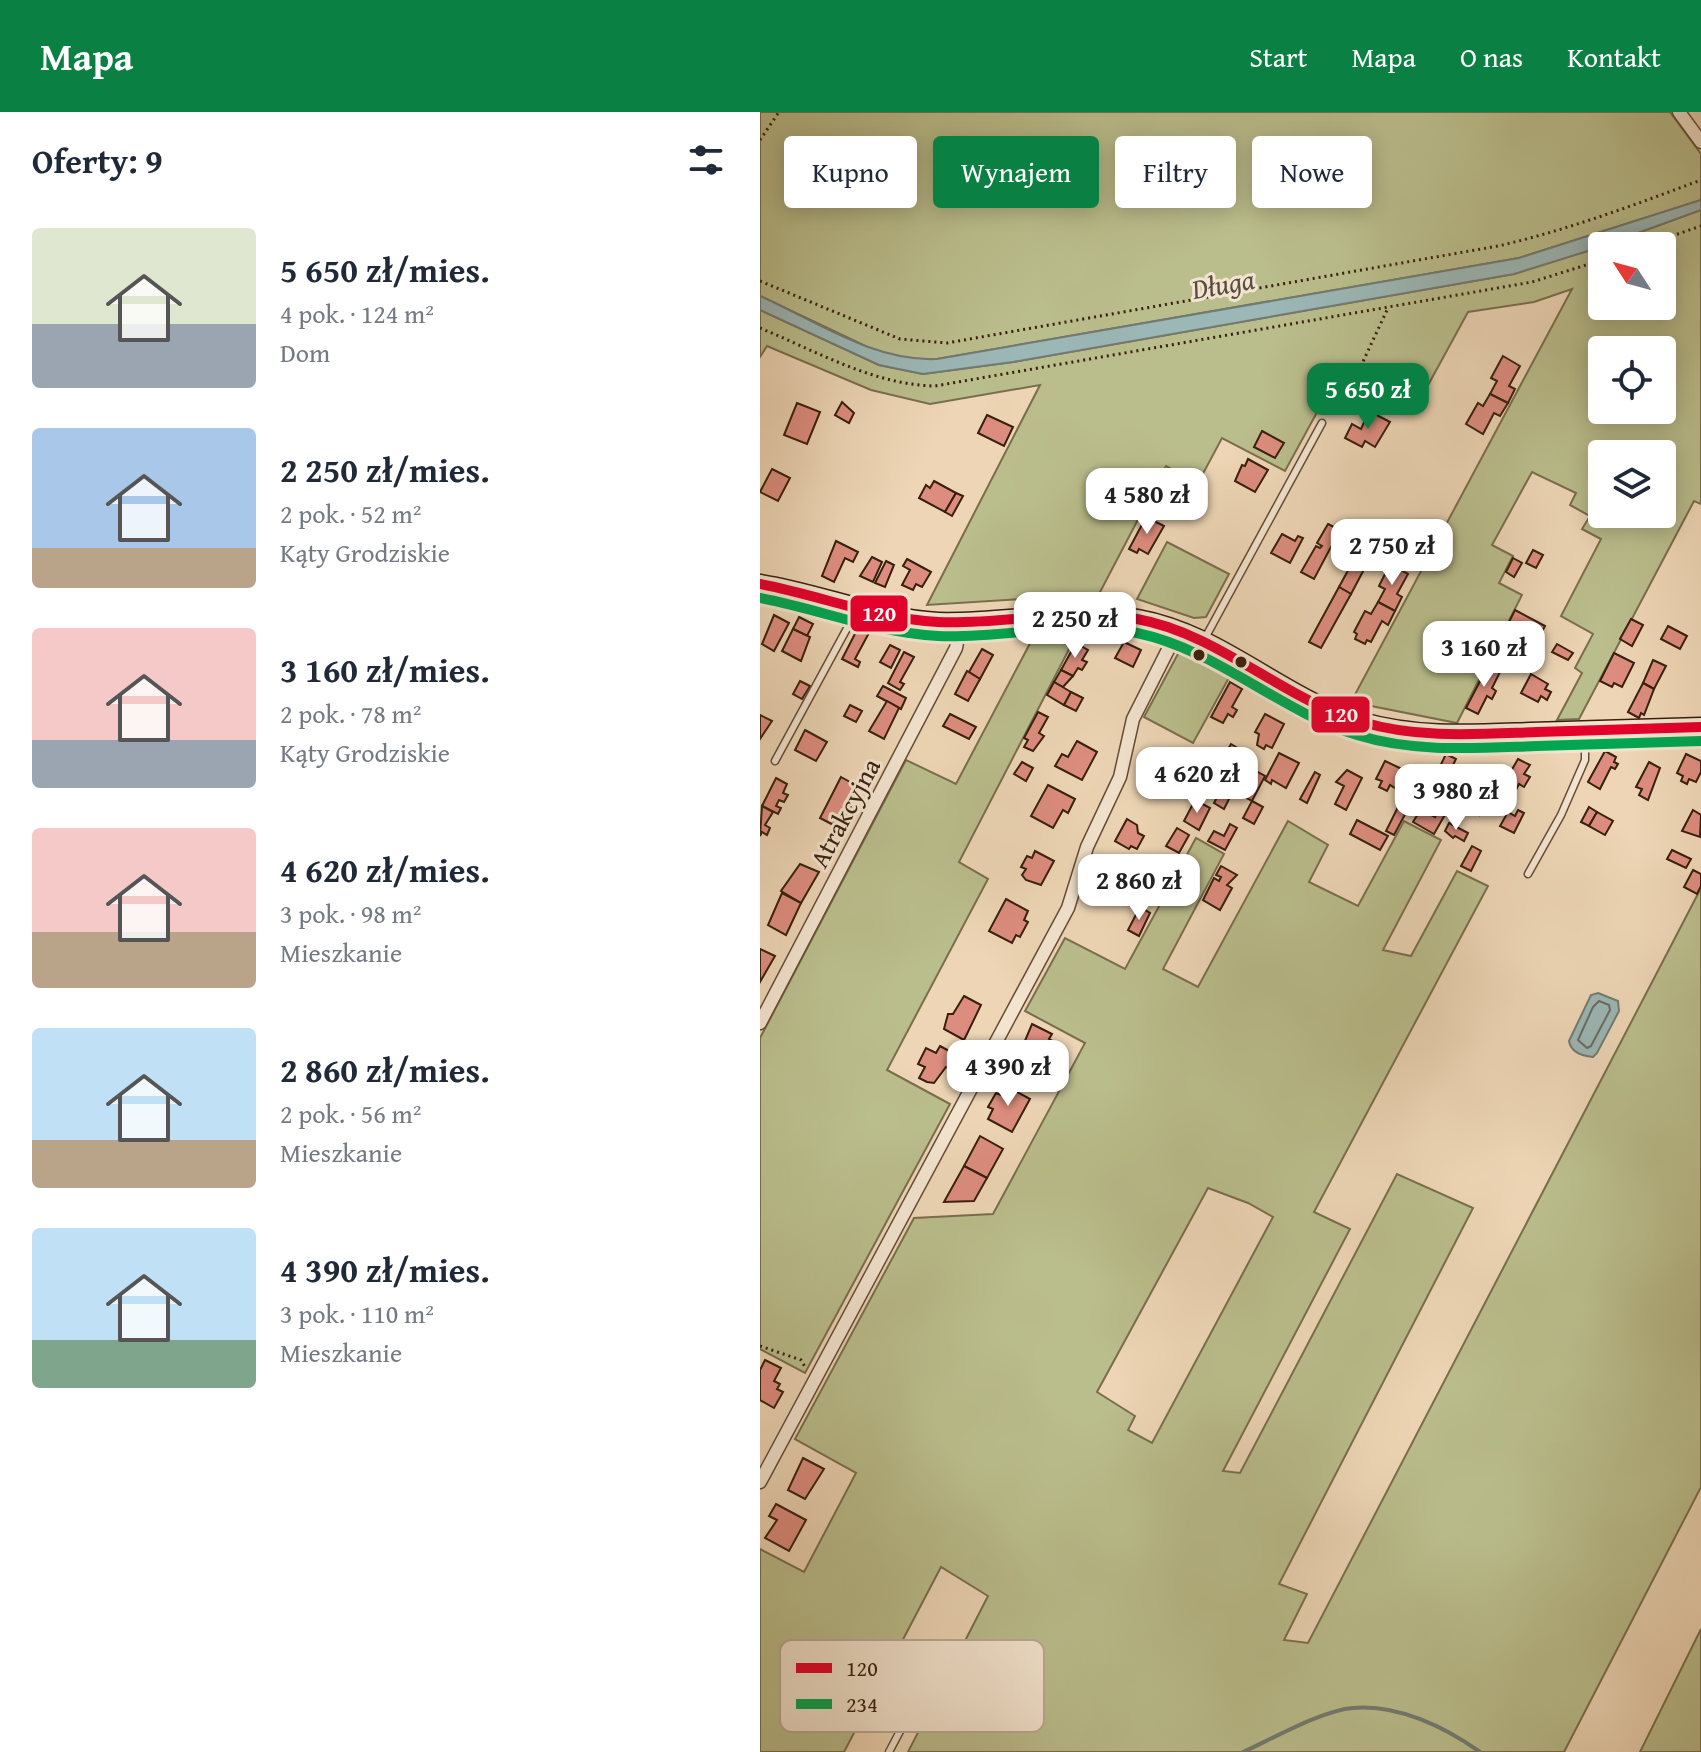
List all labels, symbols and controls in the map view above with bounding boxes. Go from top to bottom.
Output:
text: Mapa [40,28,133,84]
text: Start [1249,36,1307,77]
text: Mapa [1351,36,1416,77]
text: O nas [1460,36,1523,77]
text: Kontakt [1567,36,1661,77]
text: Oferty: 9 [32,136,163,185]
chip: Kupno [784,136,917,208]
chip: Wynajem [933,136,1099,208]
chip: Filtry [1115,136,1236,208]
chip: Nowe [1252,136,1372,208]
icon: filters [684,138,728,182]
north arrow [1588,232,1676,320]
map controls [1588,232,1676,528]
text: 5 650 zł/mies. [280,245,490,294]
water label: Długa [1187,258,1258,309]
icon: home [96,260,192,356]
text: 4 pok. · 124 m² [280,294,434,333]
text: Dom [280,333,330,372]
button: locate [1588,336,1676,424]
pin: 5 650 zł [1285,363,1451,431]
text: 5 650 zł [1325,369,1411,408]
button: layers [1588,440,1676,528]
text: 2 250 zł/mies. [280,445,490,494]
icon: home [96,460,192,556]
pin: 4 580 zł [1064,468,1230,536]
text: 4 580 zł [1104,474,1190,513]
text: 2 pok. · 52 m² [280,494,422,533]
pin: 2 750 zł [1309,519,1475,587]
text: 2 750 zł [1349,525,1435,564]
text: Kąty Grodziskie [280,533,450,572]
pin: 2 250 zł [992,592,1158,660]
line badge: 120 [849,594,909,633]
text: 120 [862,597,896,629]
text: 2 250 zł [1032,598,1118,637]
pin: 3 160 zł [1401,621,1567,689]
text: 3 160 zł [1441,627,1527,666]
text: 3 160 zł/mies. [280,645,490,694]
unlabelled marker [1191,647,1207,663]
unlabelled marker [1233,654,1249,670]
icon: home [96,660,192,756]
text: 2 pok. · 78 m² [280,694,422,733]
line badge: 120 [1310,695,1371,734]
text: 120 [1324,698,1358,730]
text: Kąty Grodziskie [280,733,450,772]
pin: 4 620 zł [1114,747,1280,815]
street label: Atrakcyjna [799,750,890,875]
text: 4 620 zł [1154,753,1240,792]
pin: 3 980 zł [1373,764,1539,832]
text: 3 980 zł [1413,770,1499,809]
text: 4 620 zł/mies. [280,845,490,894]
pin: 2 860 zł [1056,854,1222,922]
icon: home [96,860,192,956]
text: 2 860 zł [1096,860,1182,899]
text: 3 pok. · 98 m² [280,894,422,933]
text: Mieszkanie [280,933,402,972]
pin: 4 390 zł [925,1040,1091,1108]
text: 2 860 zł/mies. [280,1045,490,1094]
text: 4 390 zł [965,1046,1051,1085]
icon: home [96,1060,192,1156]
text: 2 pok. · 56 m² [280,1094,422,1133]
text: Mieszkanie [280,1133,402,1172]
text: 4 390 zł/mies. [280,1245,490,1294]
icon: home [96,1260,192,1356]
text: 3 pok. · 110 m² [280,1294,434,1333]
text: Mieszkanie [280,1333,402,1372]
legend [780,1640,1044,1732]
text: 120 [846,1652,878,1684]
text: 234 [846,1688,878,1720]

